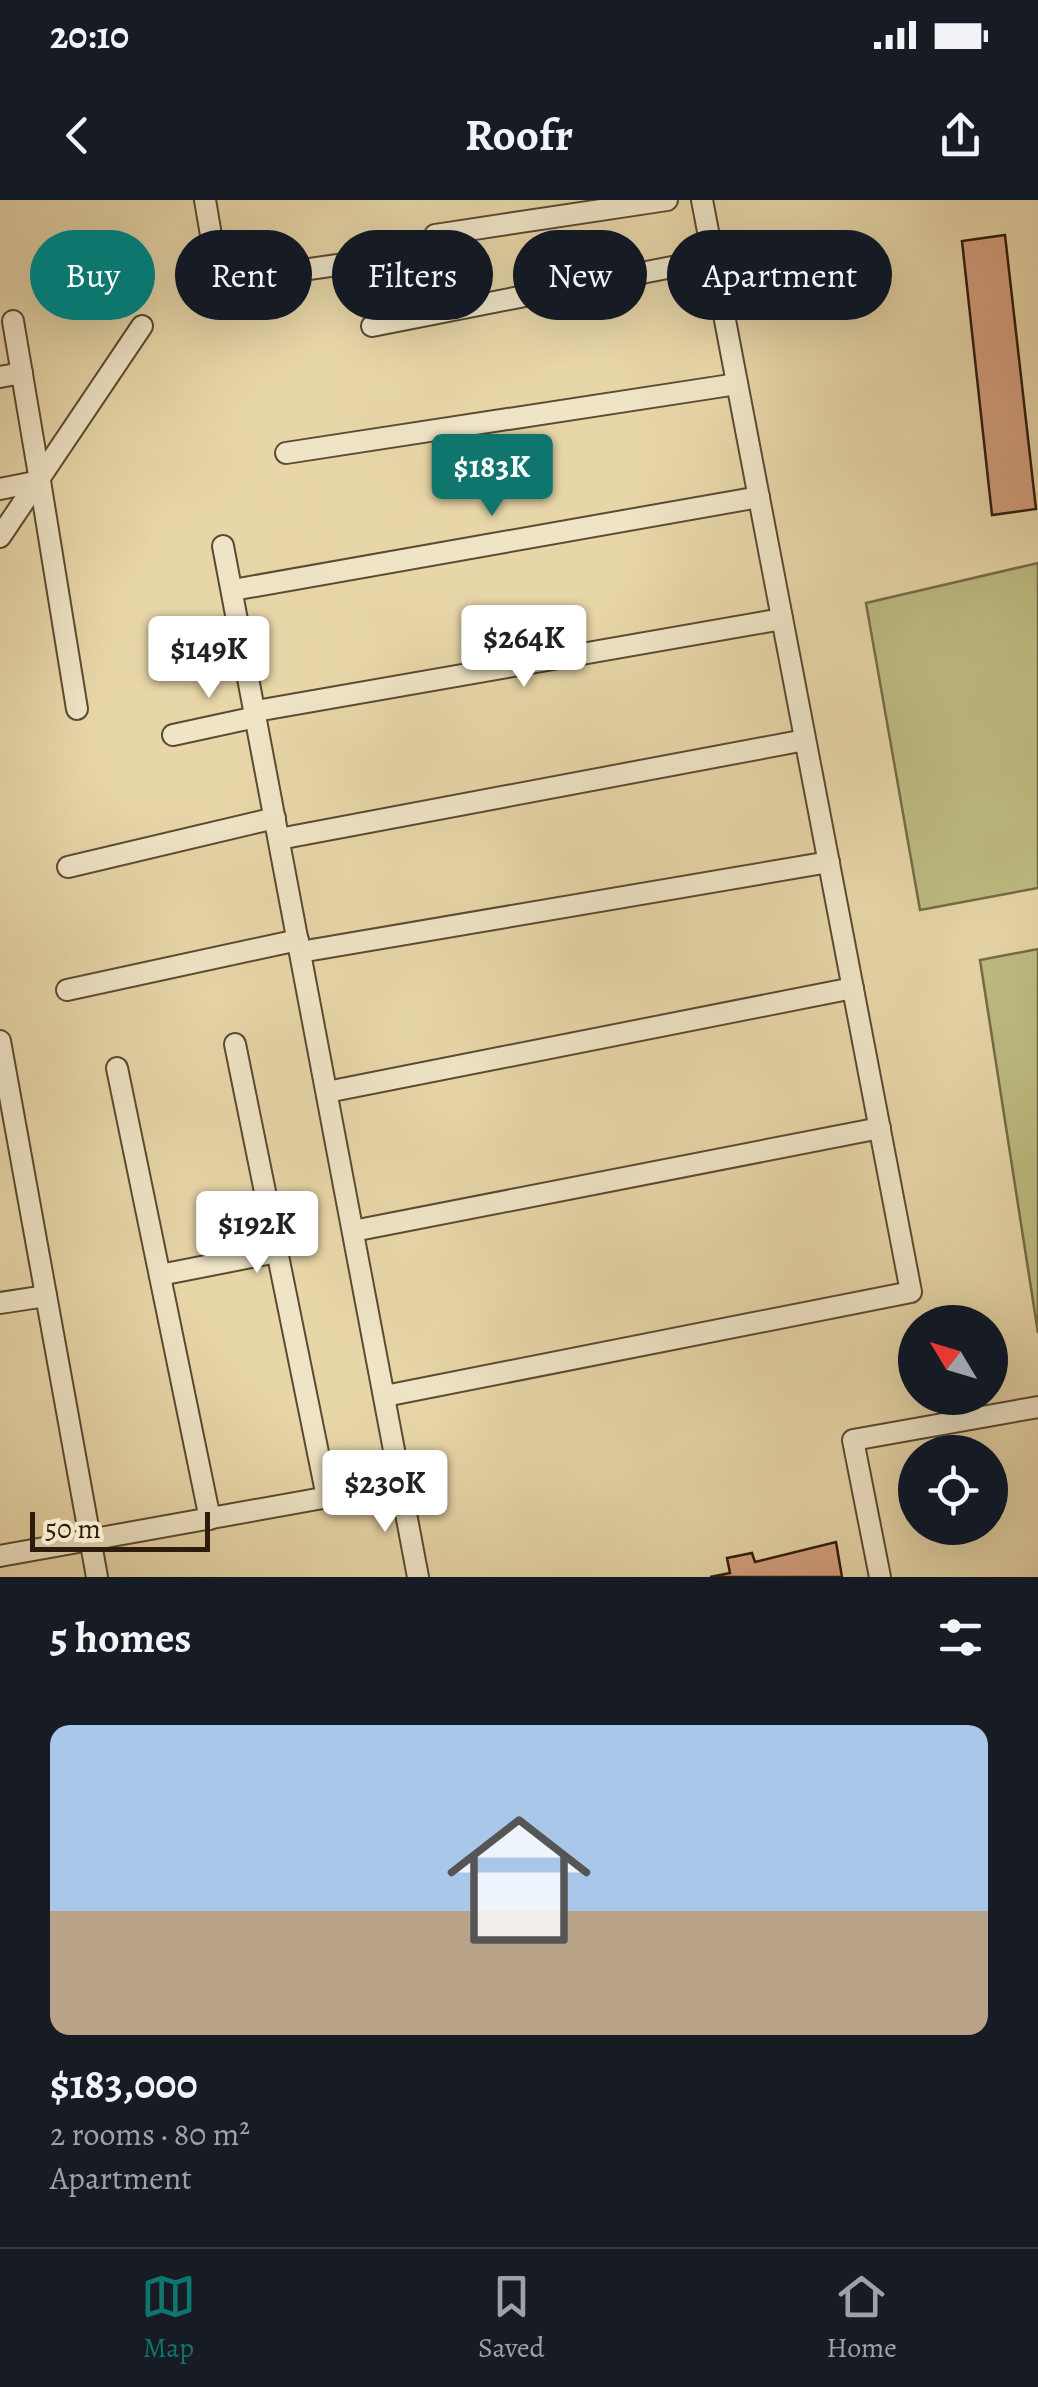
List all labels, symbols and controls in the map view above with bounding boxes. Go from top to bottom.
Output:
text: 20:10 [50,9,129,61]
text: Roofr [465,104,573,166]
icon: back [50,108,105,163]
icon: share [933,108,988,163]
chip: Buy [30,230,155,320]
chip: Rent [175,230,312,320]
chip: Filters [332,230,493,320]
chip: New [513,230,647,320]
chip: Apartment [667,230,892,320]
pin: $183K [422,434,562,519]
text: $183K [454,444,530,488]
pin: $264K [454,605,594,690]
text: $264K [483,615,565,659]
pin: $149K [139,616,279,701]
text: $149K [170,626,248,670]
pin: $192K [187,1191,327,1276]
text: $192K [218,1201,296,1245]
north arrow [898,1305,1008,1415]
map controls [898,1305,1008,1545]
button: locate [898,1435,1008,1545]
pin: $230K [315,1450,455,1535]
text: $230K [344,1460,426,1504]
scale bar [30,1507,210,1552]
text: 50 m [45,1510,101,1548]
text: 5 homes [50,1609,191,1666]
icon: filters [933,1610,988,1665]
icon: home [429,1790,609,1970]
text: $183,000 [50,2055,198,2112]
text: 2 rooms · 80 m² [50,2112,250,2156]
text: Apartment [50,2156,192,2200]
tab: Map [141,2269,196,2367]
tab: Saved [478,2269,545,2367]
tab: Home [827,2269,897,2367]

